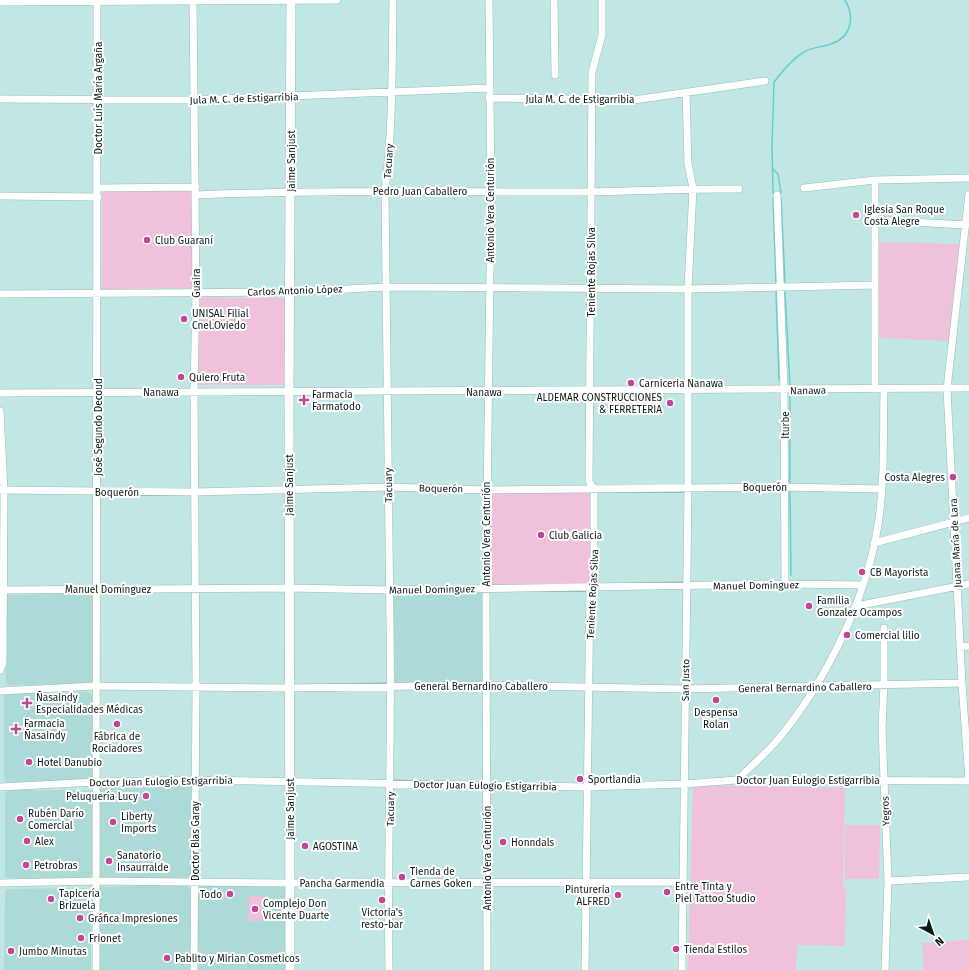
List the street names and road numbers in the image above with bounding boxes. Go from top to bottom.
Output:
street label: Doctor Luís María Argaña [92,42,105,154]
street label: Jula M. C. de Estigarribia [189,91,299,107]
street label: Jula M. C. de Estigarribia [526,94,635,106]
street label: Jaime Sanjust [286,130,298,192]
street label: Tacuary [382,143,396,179]
street label: Antonio Vera Centurión [485,158,497,262]
street label: Pedro Juan Caballero [373,186,467,198]
street label: Teniente Rojas Silva [586,227,598,317]
street label: Guaira [191,268,203,298]
street label: Carlos Antonio López [247,283,343,299]
street label: José Segundo Decoud [93,378,105,476]
street label: Nanawa [790,385,826,397]
street label: Nanawa [143,387,179,399]
street label: Nanawa [466,387,502,399]
street label: Iturbe [780,411,792,439]
street label: Jaime Sanjust [284,454,296,516]
street label: Tacuary [383,467,395,503]
street label: Antonio Vera Centurión [481,482,493,586]
street label: Boquerón [743,482,787,494]
street label: Boquerón [419,483,463,495]
street label: Boquerón [95,487,139,499]
street label: Juana María de Lara [947,498,964,588]
street label: Teniente Rojas Silva [585,549,601,639]
street label: Manuel Domínguez [713,578,800,593]
street label: Manuel Domínguez [389,582,476,597]
street label: Manuel Domínguez [65,583,152,596]
street label: San Justo [680,659,692,701]
street label: General Bernardino Caballero [414,681,548,693]
street label: General Bernardino Caballero [738,681,872,695]
street label: Doctor Juan Eulogio Estigarribia [89,775,233,789]
street label: Doctor Juan Eulogio Estigarribia [736,775,880,787]
street label: Jaime Sanjust [285,778,297,840]
street label: Doctor Juan Eulogio Estigarribia [413,779,557,793]
street label: Tacuary [385,791,397,827]
street label: Yegros [879,796,893,826]
street label: Doctor Blas Garay [190,801,202,881]
street label: Antonio Vera Centurión [482,806,494,910]
street label: Pancha Garmendia [299,878,385,890]

